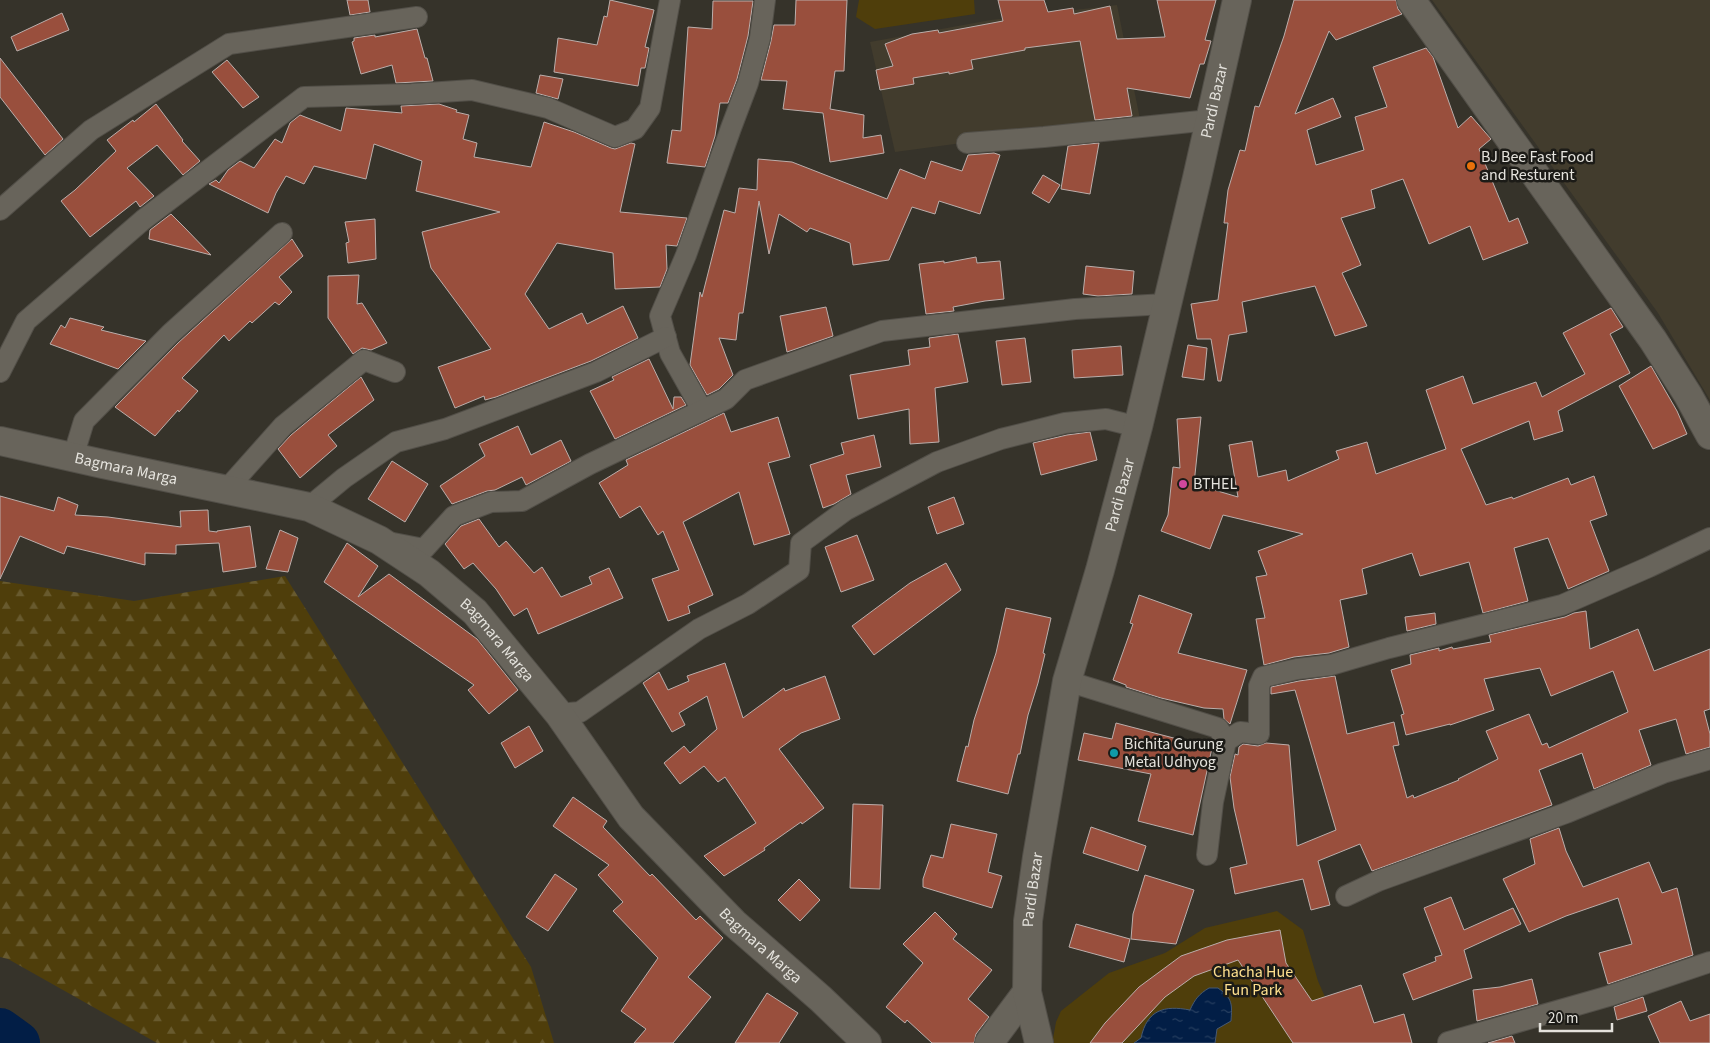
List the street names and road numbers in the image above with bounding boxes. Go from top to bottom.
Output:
street label: Pardi Bazar [1195,61,1233,140]
street label: Bagmara Marga [73,447,179,490]
street label: Pardi Bazar [1100,455,1140,534]
street label: Bagmara Marga [455,593,539,687]
street label: Pardi Bazar [1017,850,1049,927]
street label: Bagmara Marga [714,903,807,989]

